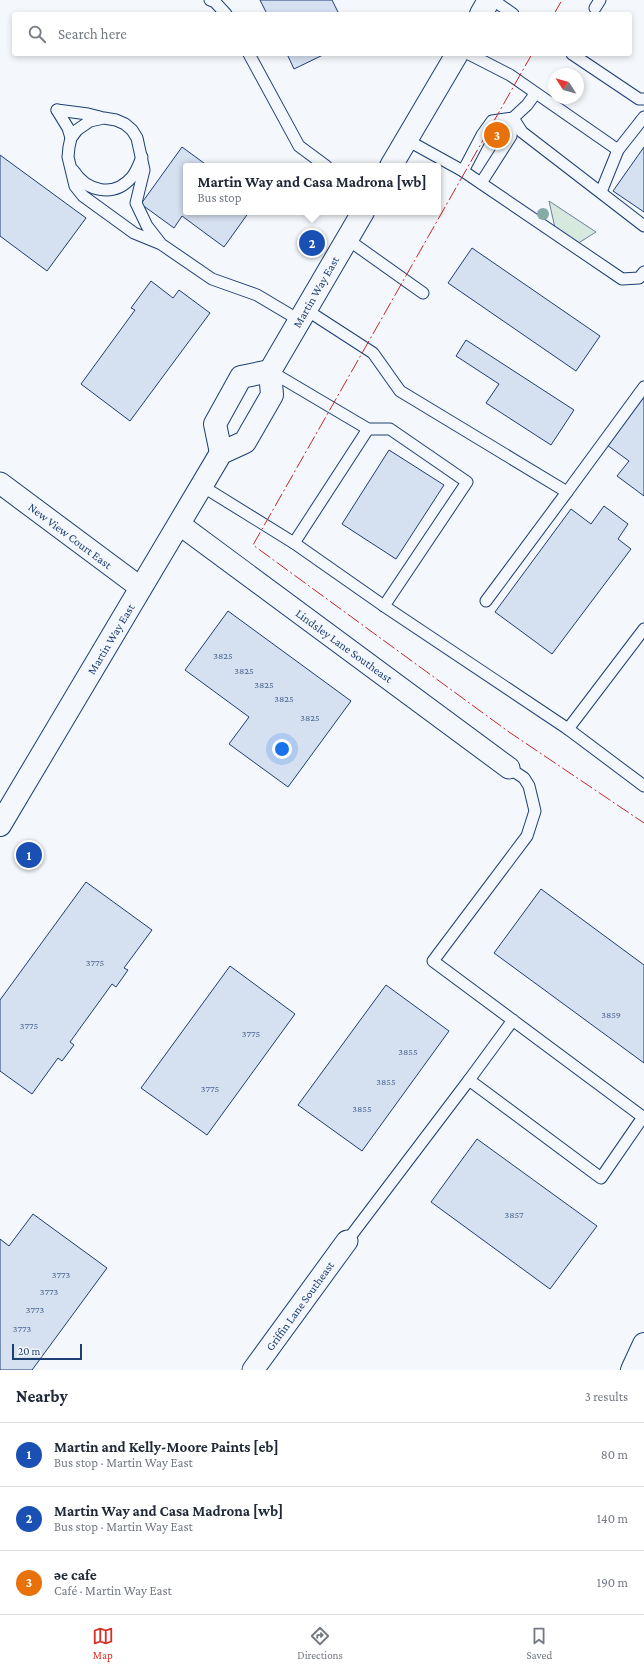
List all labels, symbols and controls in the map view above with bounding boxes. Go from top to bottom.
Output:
search box [12,12,632,56]
icon: search [26,23,48,45]
text: Search here [58,26,127,42]
north arrow [548,68,584,104]
pin: 3 [484,120,510,150]
popup [183,163,441,215]
text: Martin Way and Casa Madrona [wb] [197,174,427,190]
text: Bus stop [197,190,242,205]
pin: 2 [299,228,325,258]
street label: Martin Way East [290,253,343,330]
street label: New View Court East [26,500,115,573]
street label: Martin Way East [84,600,138,677]
street label: Lindsley Lane Southeast [293,606,396,686]
house number: 3825 [213,650,233,661]
house number: 3825 [234,665,254,676]
house number: 3825 [254,679,274,690]
house number: 3825 [274,693,294,704]
house number: 3825 [300,712,320,723]
your location [272,739,292,759]
pin: 1 [16,840,42,870]
house number: 3775 [86,957,105,968]
house number: 3859 [601,1009,621,1020]
house number: 3775 [20,1020,39,1031]
house number: 3775 [242,1028,261,1039]
house number: 3855 [398,1046,418,1057]
house number: 3855 [376,1076,396,1087]
house number: 3775 [201,1083,220,1094]
house number: 3855 [352,1103,372,1114]
house number: 3857 [504,1209,524,1220]
street label: Griffin Lane Southeast [263,1258,338,1353]
house number: 3773 [52,1269,71,1280]
house number: 3773 [40,1286,59,1297]
house number: 3773 [26,1304,45,1315]
house number: 3773 [13,1323,32,1334]
scale bar [12,1342,82,1361]
text: 20 m [18,1345,40,1357]
text: Nearby [16,1387,68,1406]
text: 3 results [585,1389,628,1404]
text: Martin and Kelly-Moore Paints [eb] [54,1439,279,1455]
text: 1 [27,1447,31,1462]
text: 80 m [601,1447,628,1462]
text: Bus stop · Martin Way East [54,1455,193,1470]
text: Martin Way and Casa Madrona [wb] [54,1503,283,1519]
text: 2 [26,1511,32,1526]
text: 140 m [597,1511,628,1526]
text: Bus stop · Martin Way East [54,1519,193,1534]
text: əe cafe [54,1567,97,1583]
text: 3 [26,1575,32,1590]
text: 190 m [597,1575,628,1590]
text: Café · Martin Way East [54,1583,172,1598]
tab: Map [92,1625,114,1661]
tab: Directions [297,1625,343,1661]
tab: Saved [526,1625,552,1661]

